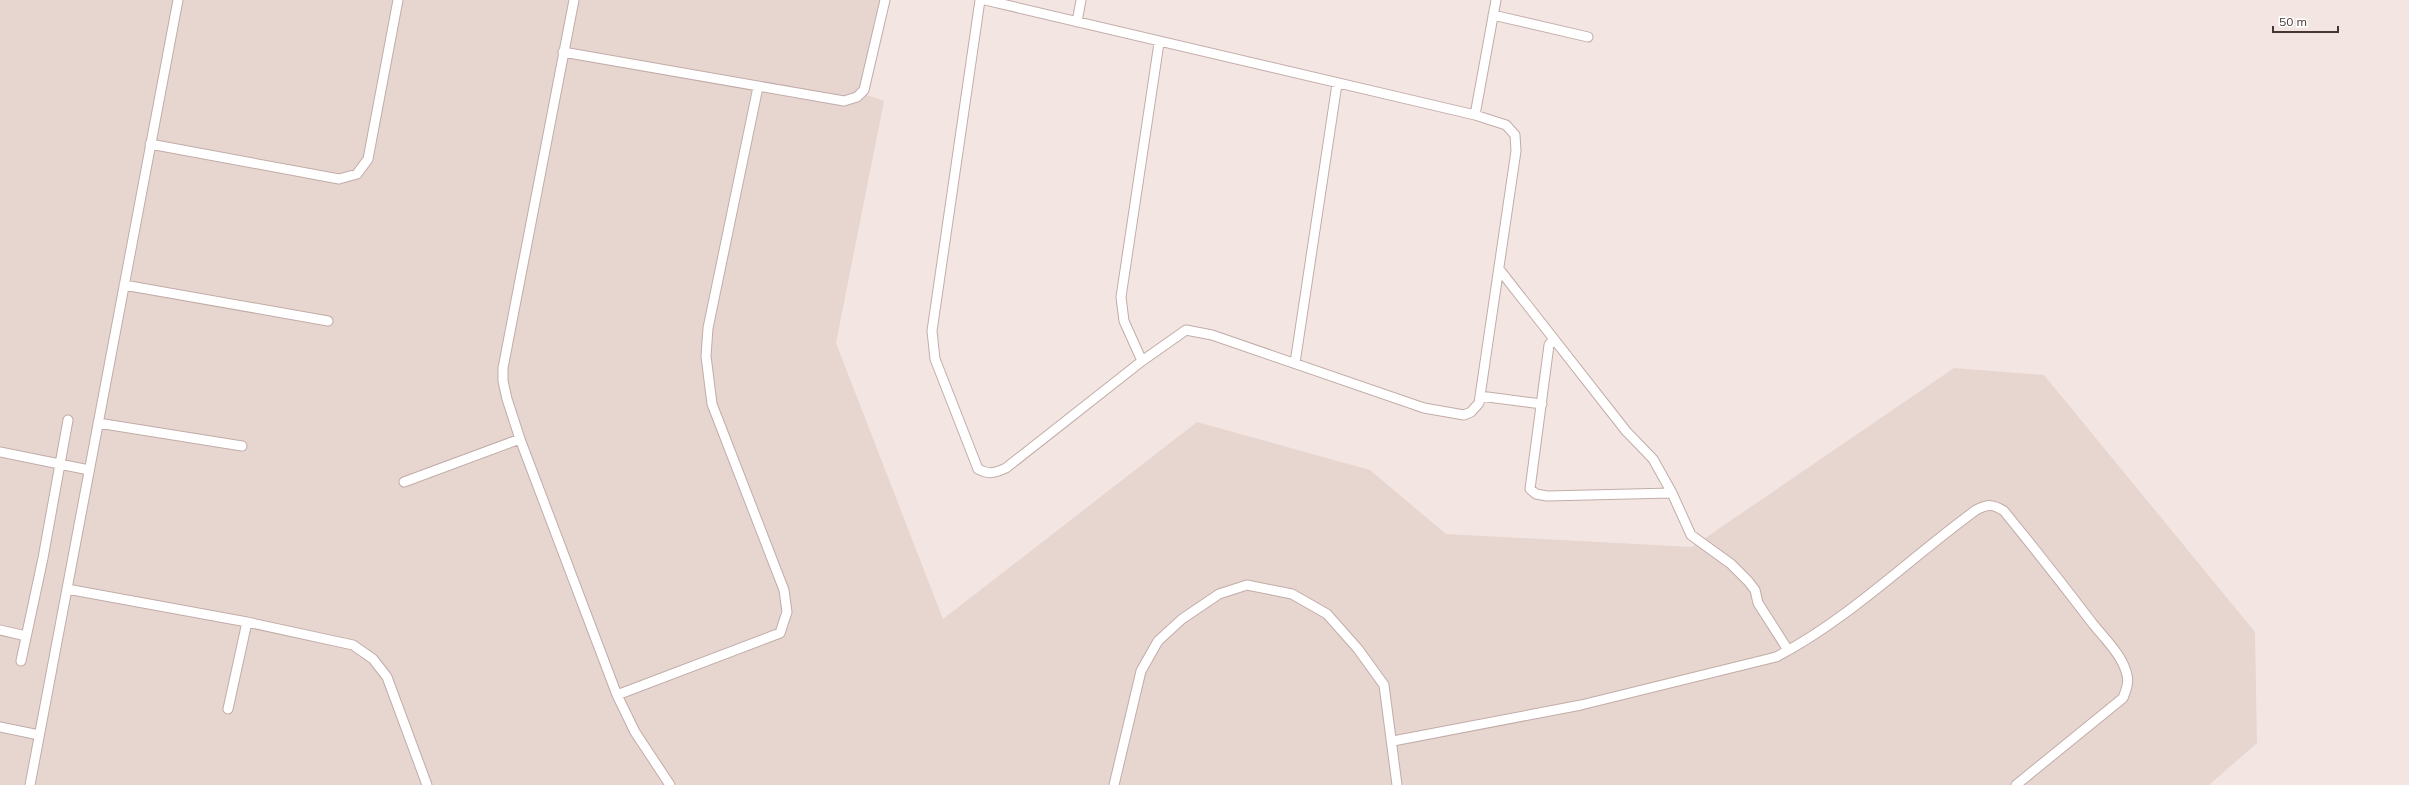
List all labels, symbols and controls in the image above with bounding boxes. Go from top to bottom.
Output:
scale bar [2273,8,2338,34]
text: 50 m [2279,14,2307,29]

